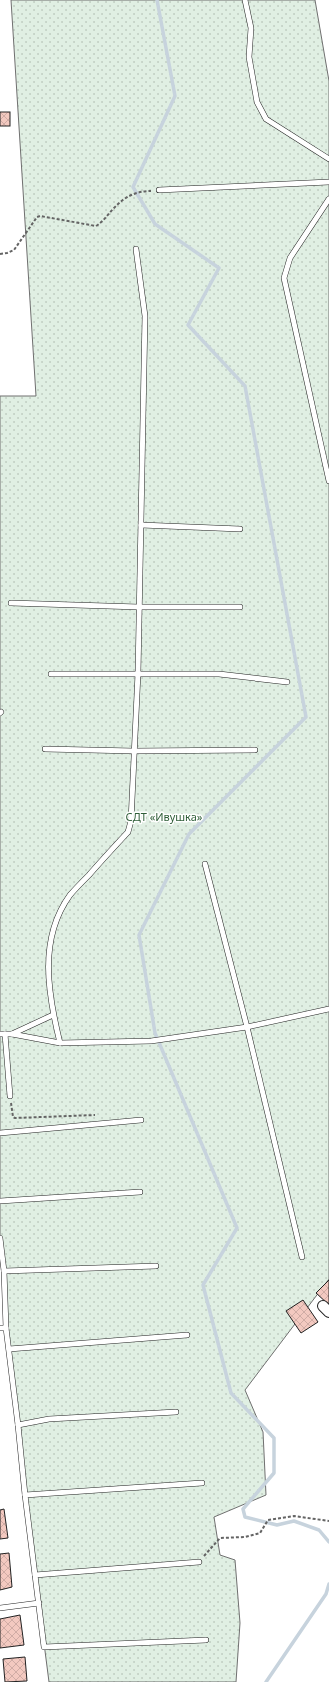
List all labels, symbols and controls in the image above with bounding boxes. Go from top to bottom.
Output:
park label: СДТ «Ивушка» [126,809,203,824]

